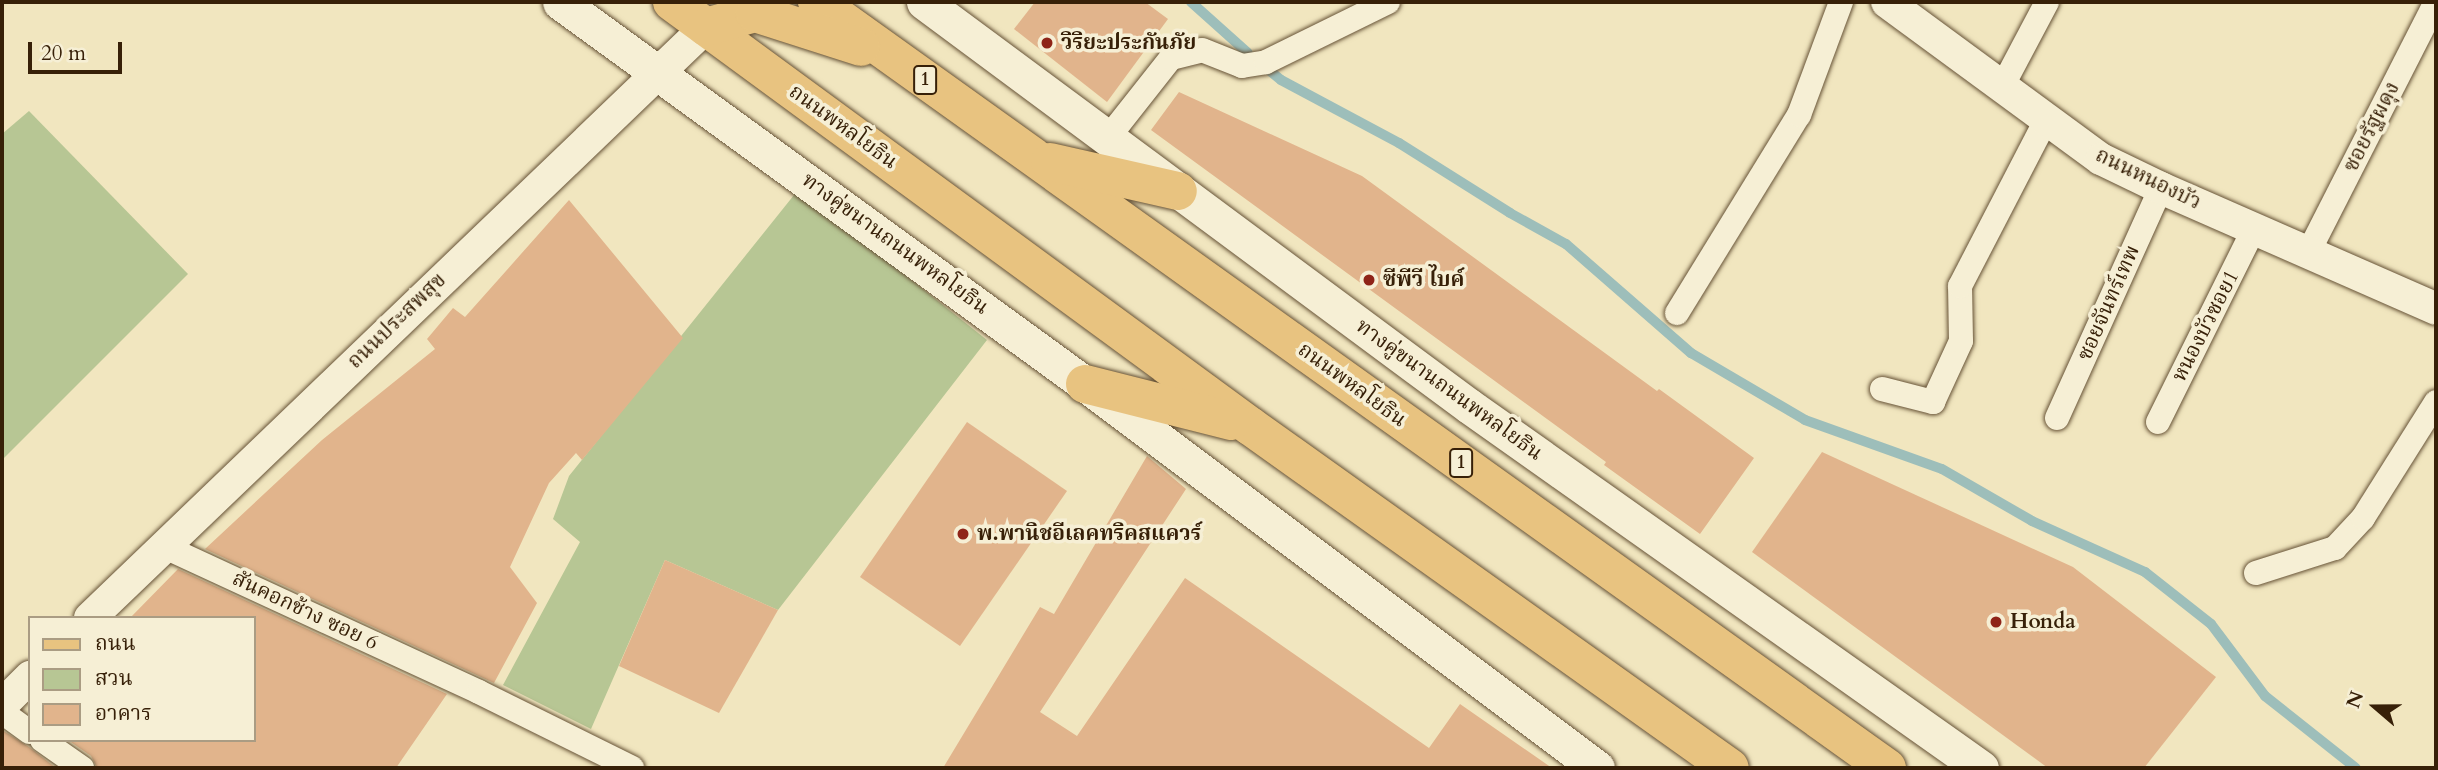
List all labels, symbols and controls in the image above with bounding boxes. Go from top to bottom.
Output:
scale bar [32,28,126,72]
place label: วิริยะประกันภัย [1061,30,1196,56]
marker: วิริยะประกันภัย [1039,35,1055,51]
text: 20 m [41,39,86,68]
road number: 1 [913,64,937,96]
street label: ซอยรัฐผดุง [2339,78,2405,176]
street label: ถนนพหลโยธิน [784,79,902,175]
street label: ถนนหนองบัว [2091,143,2205,215]
street label: ทางคู่ขนานถนนพหลโยธิน [797,168,993,320]
street label: ซอยจันทร์เทพ [2072,241,2146,365]
street label: หนองบัวซอย1 [2167,266,2245,386]
place label: ซีพีวี ไบค์ [1383,267,1464,293]
street label: ถนนประสพสุข [343,268,451,374]
marker: ซีพีวี ไบค์ [1361,272,1377,288]
street label: ทางคู่ขนานถนนพหลโยธิน [1351,314,1547,466]
street label: ถนนพหลโยธิน [1293,337,1411,433]
road number: 1 [1449,447,1473,478]
place label: พ.พานิชอีเลคทริคสแควร์ [977,521,1201,547]
marker: พ.พานิชอีเลคทริคสแควร์ [955,526,971,542]
street label: สันคอกช้าง ซอย 6 [228,566,382,656]
place label: Honda [2010,609,2076,635]
marker: Honda [1988,614,2004,630]
legend [28,616,256,742]
text: ถนน [95,629,136,658]
text: สวน [95,664,133,693]
north arrow [2340,672,2410,742]
text: N [2340,688,2370,712]
text: อาคาร [95,699,152,728]

